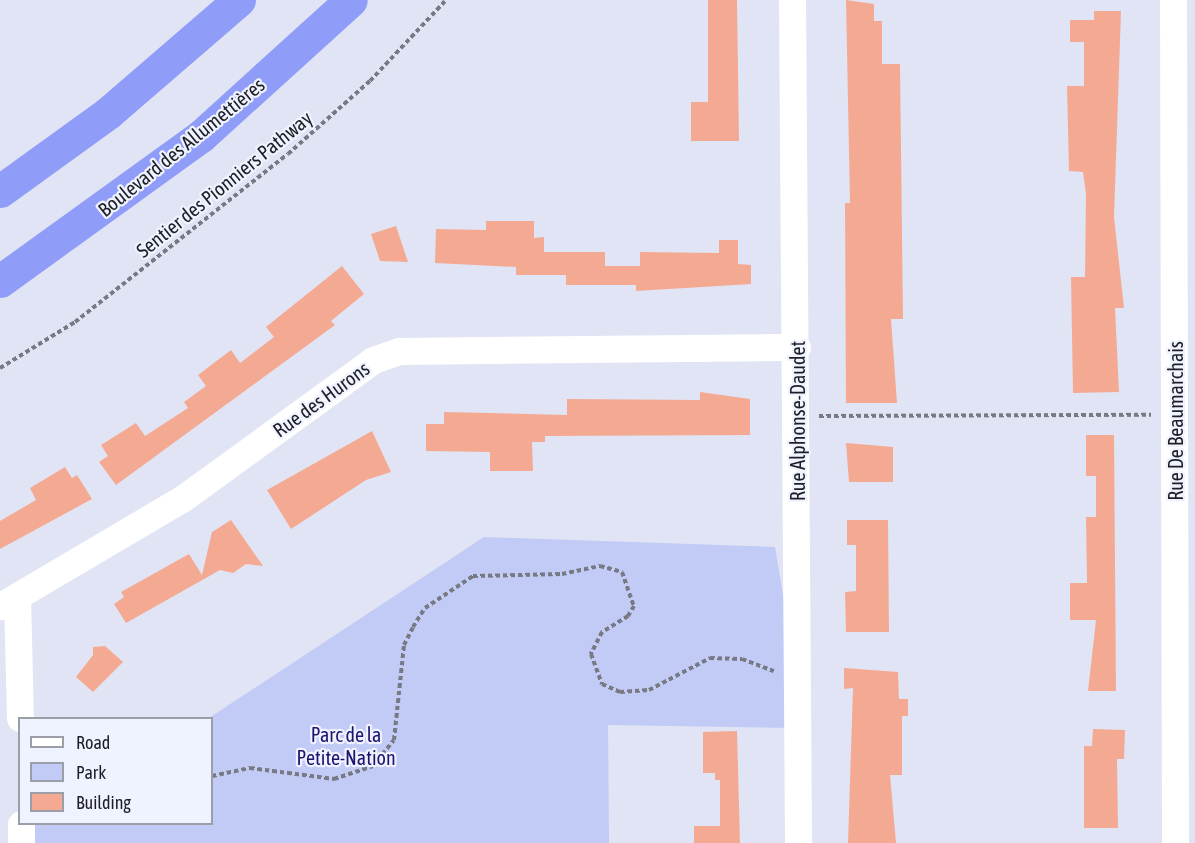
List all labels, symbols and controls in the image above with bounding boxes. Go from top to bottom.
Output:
street label: Boulevard des Allumettières [93,73,269,221]
street label: Sentier des Pionniers Pathway [131,106,317,262]
street label: Rue Alphonse-Daudet [785,341,809,501]
street label: Rue De Beaumarchais [1163,341,1187,501]
street label: Rue des Hurons [268,356,374,442]
legend [18,717,213,825]
park label: Parc de la Petite-Nation [296,722,396,769]
text: Road [76,732,110,753]
text: Park [76,762,106,783]
text: Building [76,792,131,813]

